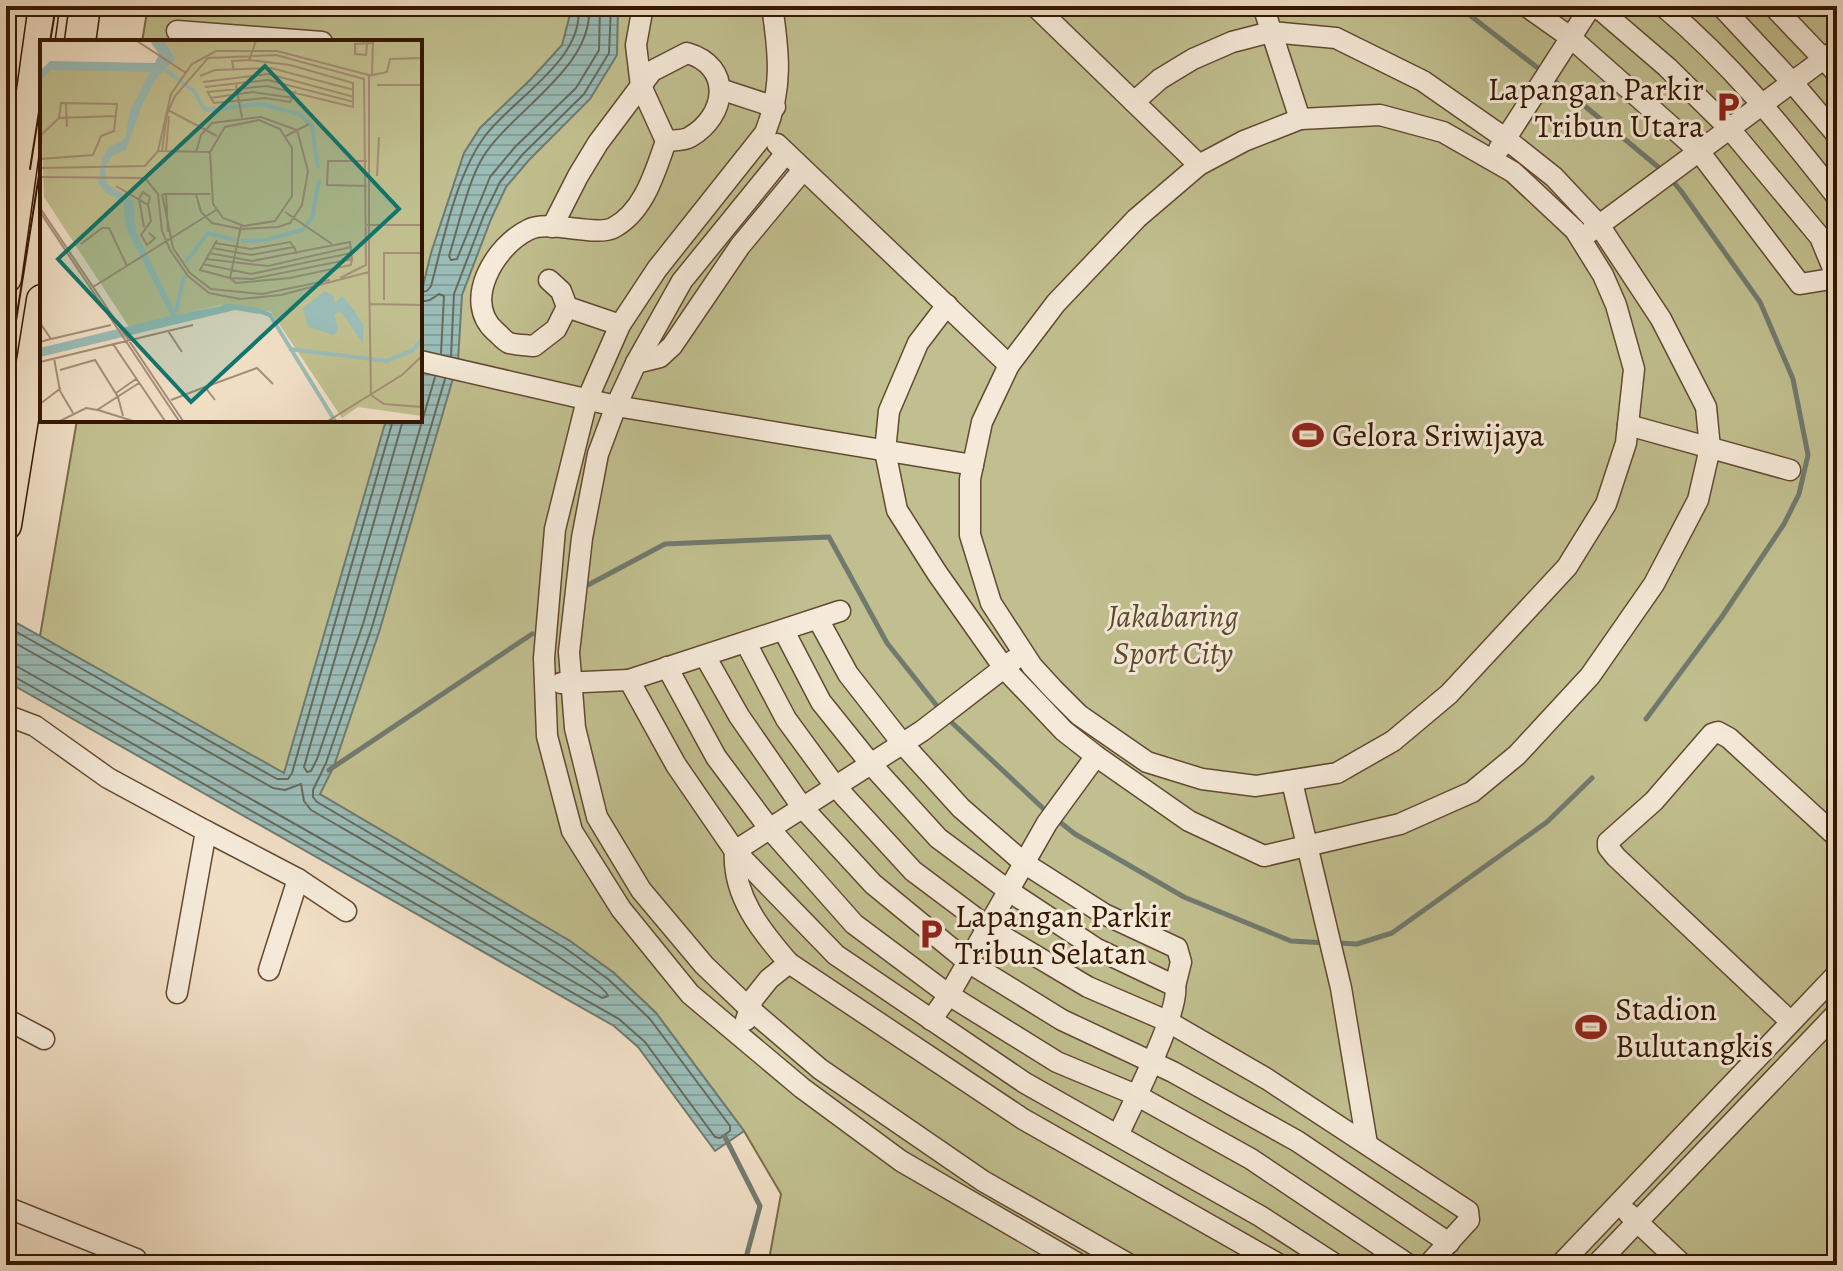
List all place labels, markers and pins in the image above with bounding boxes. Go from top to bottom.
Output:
place label: Lapangan Parkir Tribun Utara [1488,67,1704,148]
parking icon: Lapangan Parkir Tribun Utara [1711,90,1745,124]
place label: Gelora Sriwijaya [1332,413,1545,457]
sports icon: Gelora Sriwijaya [1291,418,1325,452]
place label: Lapangan Parkir Tribun Selatan [955,894,1171,975]
parking icon: Lapangan Parkir Tribun Selatan [914,917,948,951]
place label: Stadion Bulutangkis [1615,987,1773,1068]
sports icon: Stadion Bulutangkis [1574,1010,1608,1044]

